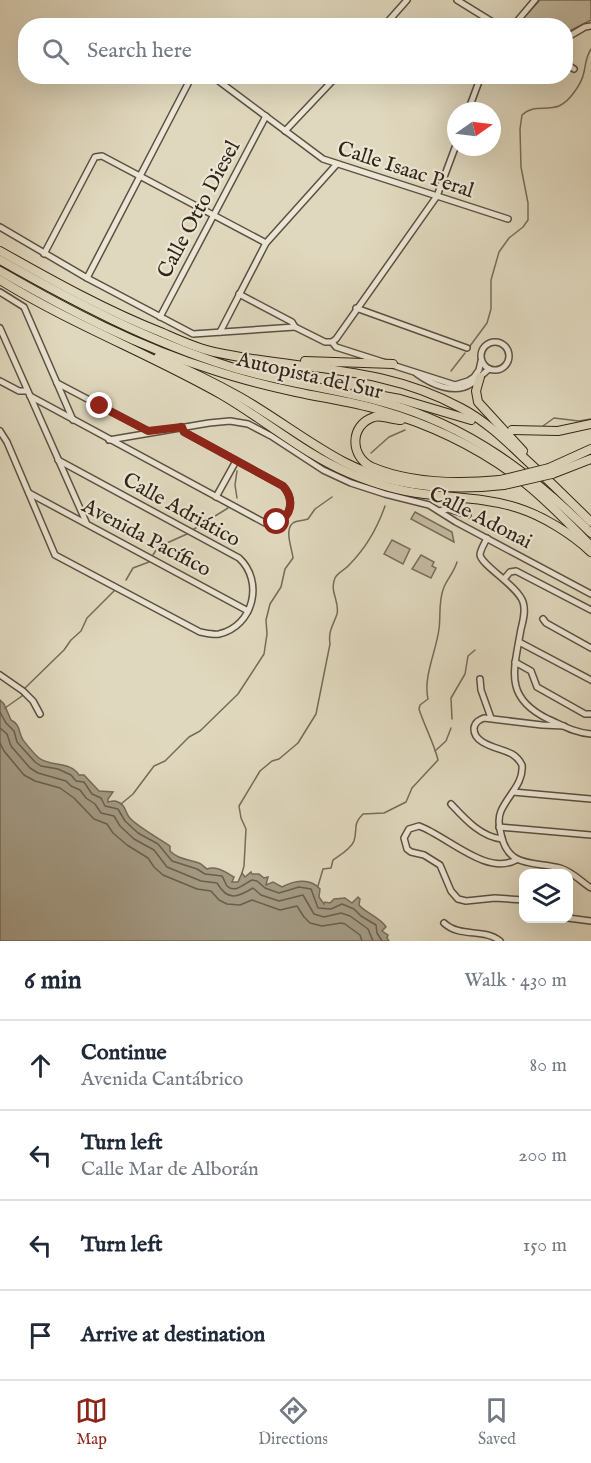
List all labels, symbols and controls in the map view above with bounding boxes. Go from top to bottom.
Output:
search box [18,18,573,84]
icon: search [39,35,72,68]
text: Search here [87,37,192,65]
north arrow [447,102,501,156]
street label: Calle Otto Diesel [152,136,247,283]
street label: Calle Isaac Peral [334,136,477,205]
street label: Autopista del Sur [233,346,386,406]
route end [86,392,112,418]
street label: Calle Adriático [118,467,245,554]
street label: Calle Adonai [424,481,536,556]
street label: Avenida Pacífico [76,492,216,584]
route start [263,508,289,534]
map controls [519,869,573,923]
button: layers [519,869,573,923]
text: 6 min [24,964,82,997]
text: Walk · 430 m [464,968,567,993]
text: Continue [81,1039,167,1067]
icon: ahead [24,1049,57,1082]
text: 80 m [530,1053,567,1078]
text: Avenida Cantábrico [81,1067,243,1092]
text: Turn left [81,1129,163,1157]
icon: left [24,1139,57,1172]
text: 200 m [518,1143,567,1168]
text: Calle Mar de Alborán [81,1157,259,1182]
icon: left [24,1229,57,1262]
text: Turn left [81,1231,163,1259]
text: 150 m [523,1233,567,1258]
icon: arrive [24,1319,57,1352]
text: Arrive at destination [81,1321,265,1349]
tab: Map [75,1394,108,1450]
tab: Directions [258,1394,328,1450]
tab: Saved [478,1394,516,1450]

